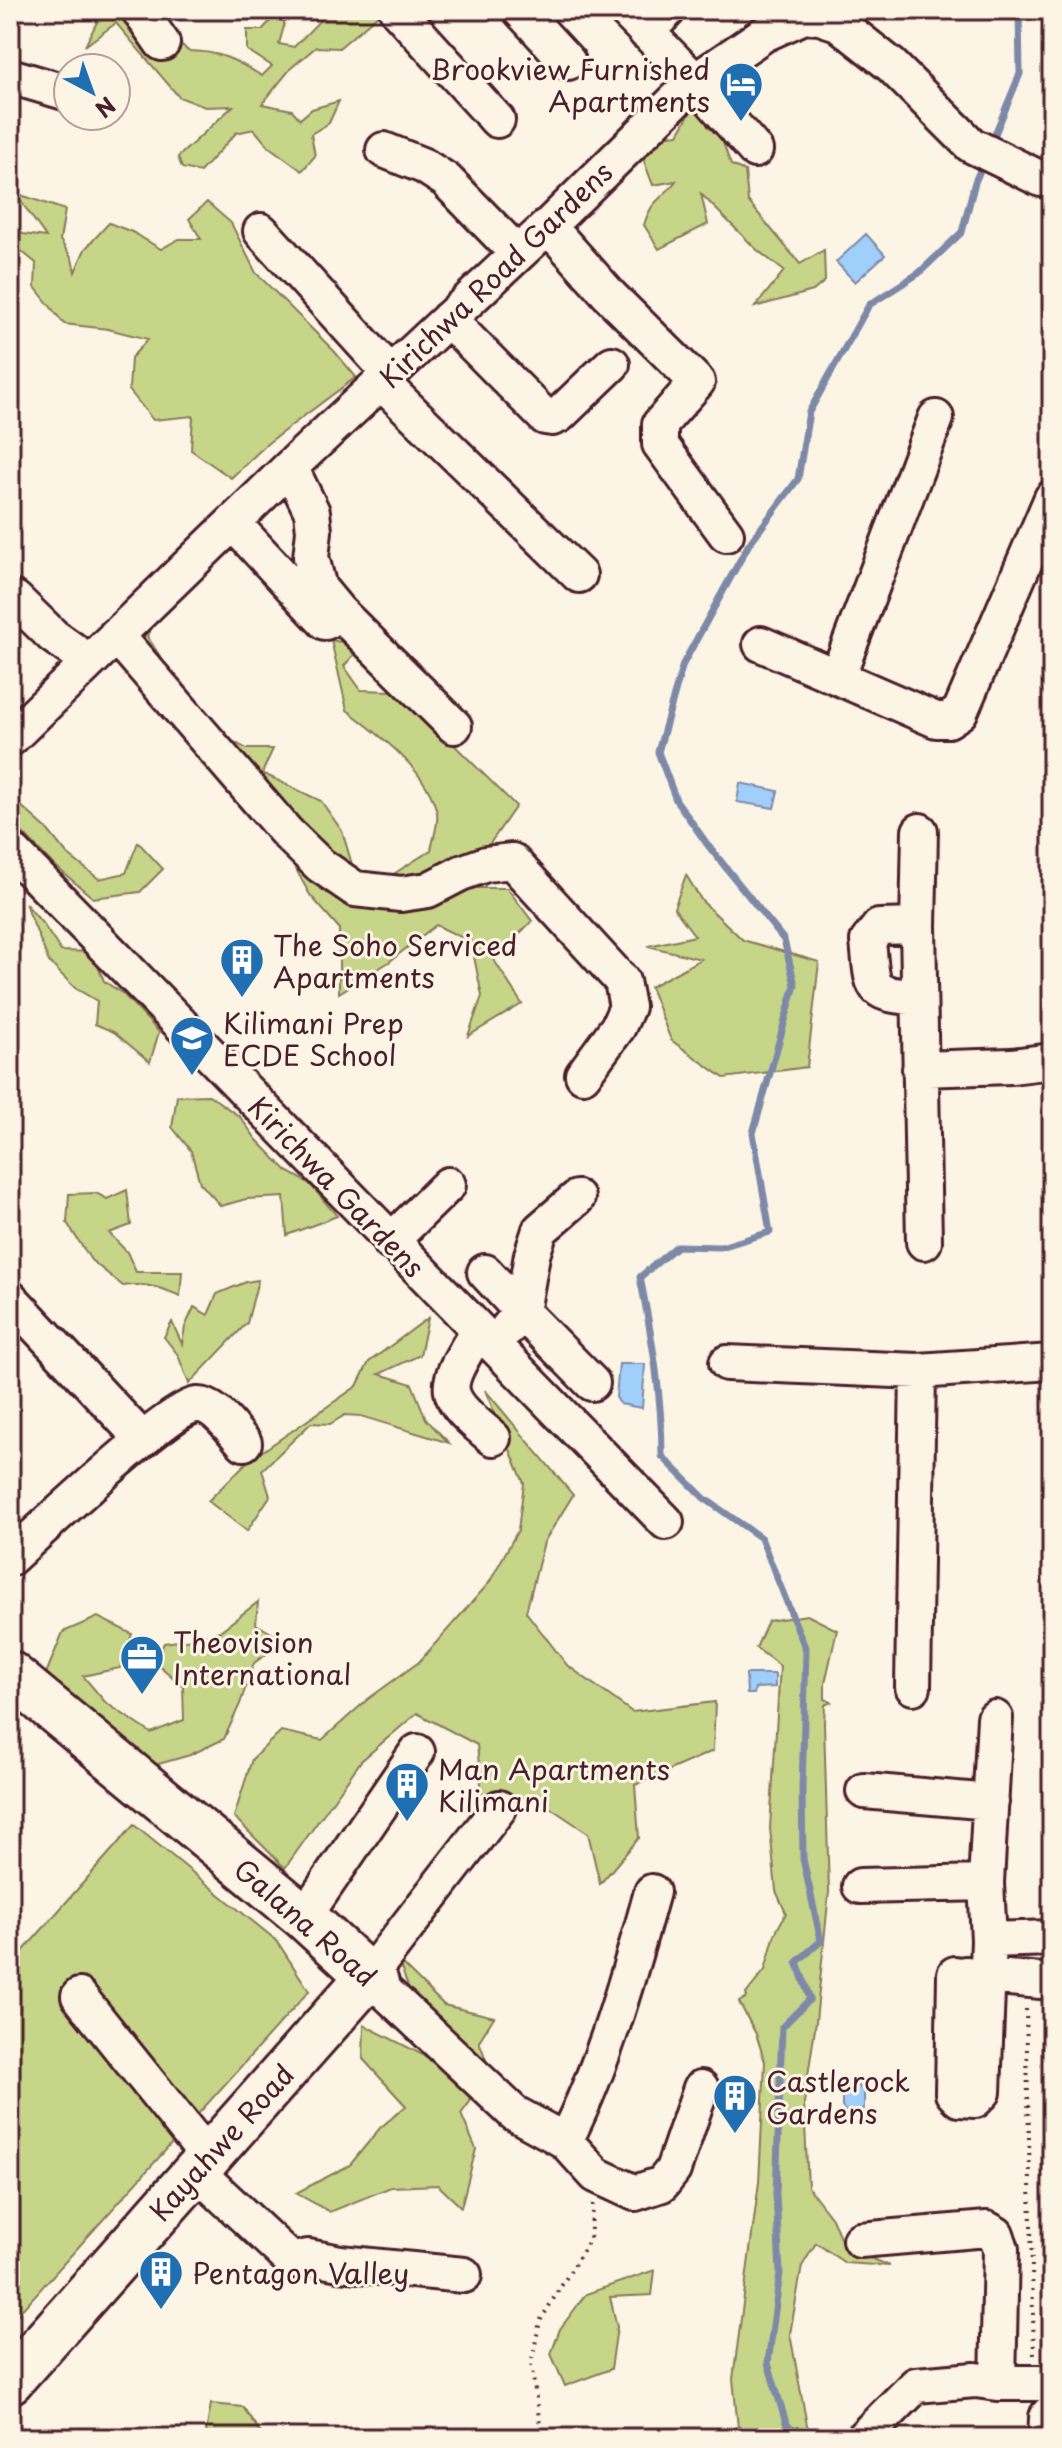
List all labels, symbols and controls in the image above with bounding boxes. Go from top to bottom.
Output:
place label: Brookview Furnished Apartments [430,47,710,122]
north arrow [52,52,132,132]
hotel icon: Brookview Furnished Apartments [717,60,765,123]
text: N [89,90,124,126]
street label: Kirichwa Road Gardens [368,151,622,397]
place label: The Soho Serviced Apartments [273,923,517,998]
building icon: The Soho Serviced Apartments [218,936,266,999]
place label: Kilimani Prep ECDE School [223,1001,404,1076]
school or university icon: Kilimani Prep ECDE School [168,1014,216,1077]
street label: Kirichwa Gardens [239,1085,435,1287]
place label: Theovision International [173,1620,351,1695]
office icon: Theovision International [118,1633,166,1696]
place label: Man Apartments Kilimani [438,1747,670,1822]
building icon: Man Apartments Kilimani [383,1760,431,1823]
street label: Galana Road [225,1848,387,1996]
street label: Kayahwe Road [138,2054,304,2230]
place label: Castlerock Gardens [766,2059,910,2134]
building icon: Castlerock Gardens [711,2072,759,2135]
building icon: Pentagon Valley [137,2248,185,2311]
place label: Pentagon Valley [192,2251,409,2294]

